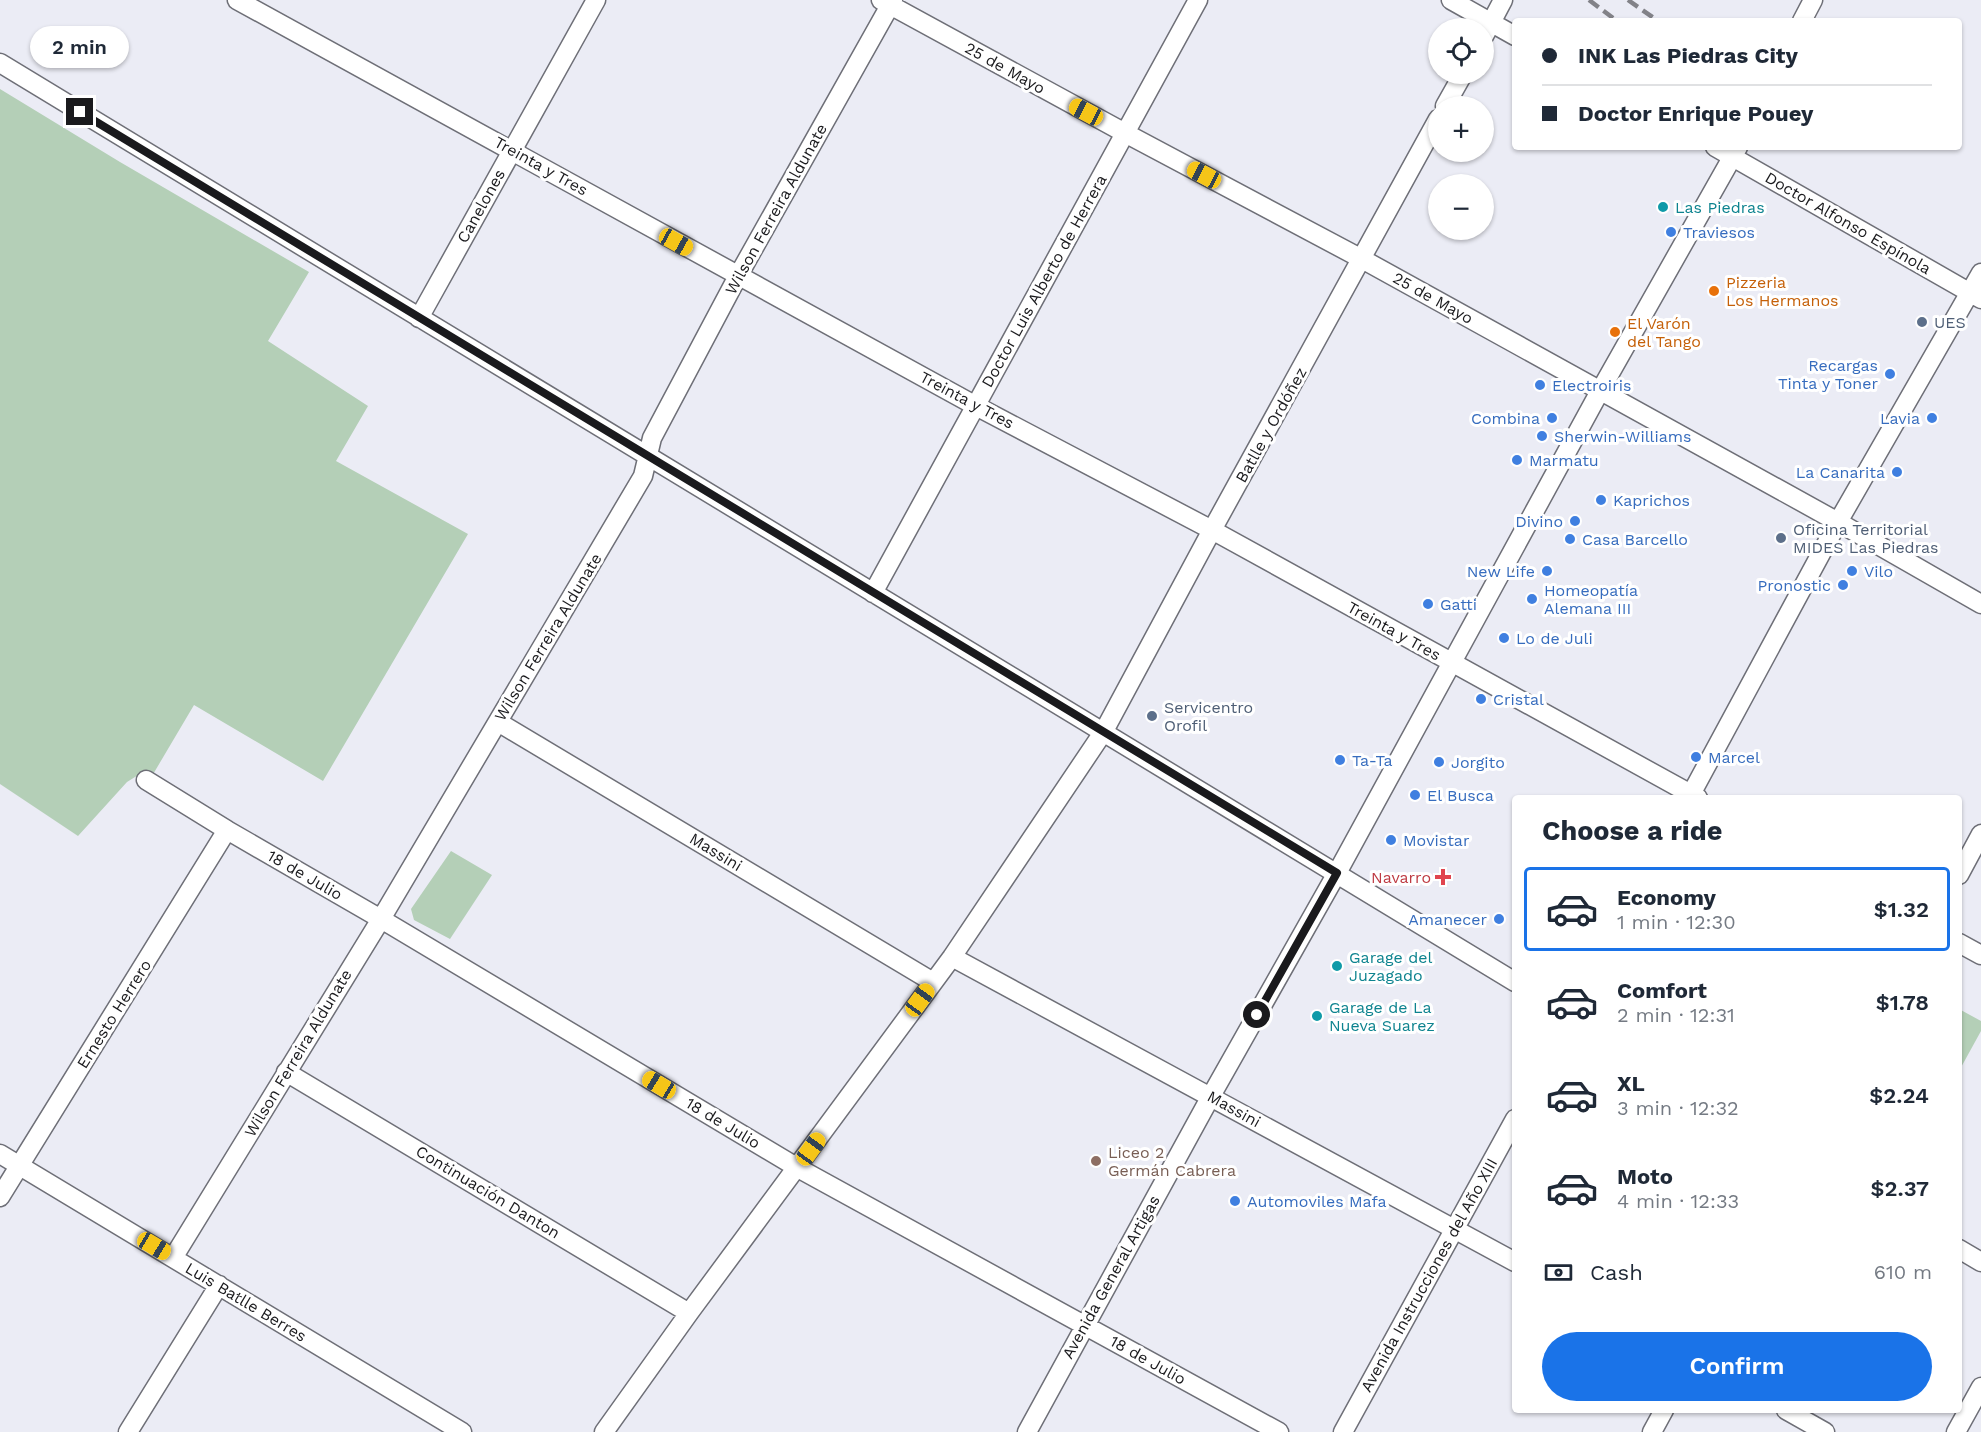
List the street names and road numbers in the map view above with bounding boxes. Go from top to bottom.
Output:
street label: 25 de Mayo [962,38,1048,98]
street label: Wilson Ferreira Aldunate [721,120,831,298]
street label: Treinta y Tres [491,132,591,200]
street label: Canelones [453,166,509,246]
street label: Doctor Alfonso Espínola [1762,168,1934,278]
street label: Doctor Luis Alberto de Herrera [977,171,1111,391]
street label: 25 de Mayo [1390,268,1476,328]
street label: Batlle y Ordóñez [1231,364,1311,486]
street label: Treinta y Tres [917,367,1017,433]
street label: Wilson Ferreira Aldunate [490,550,606,724]
street label: Treinta y Tres [1344,597,1444,665]
street label: Massini [686,829,746,875]
street label: 18 de Julio [264,846,346,904]
street label: Ernesto Herrero [73,956,155,1072]
street label: Wilson Ferreira Aldunate [240,966,356,1140]
street label: Massini [1204,1087,1264,1131]
street label: 18 de Julio [682,1093,764,1153]
street label: Continuación Danton [412,1141,564,1243]
street label: Avenida Instrucciones del Año XIII [1357,1155,1501,1395]
street label: Avenida General Artigas [1058,1192,1164,1362]
street label: Luis Batlle Berres [182,1258,310,1346]
street label: 18 de Julio [1107,1331,1189,1389]

